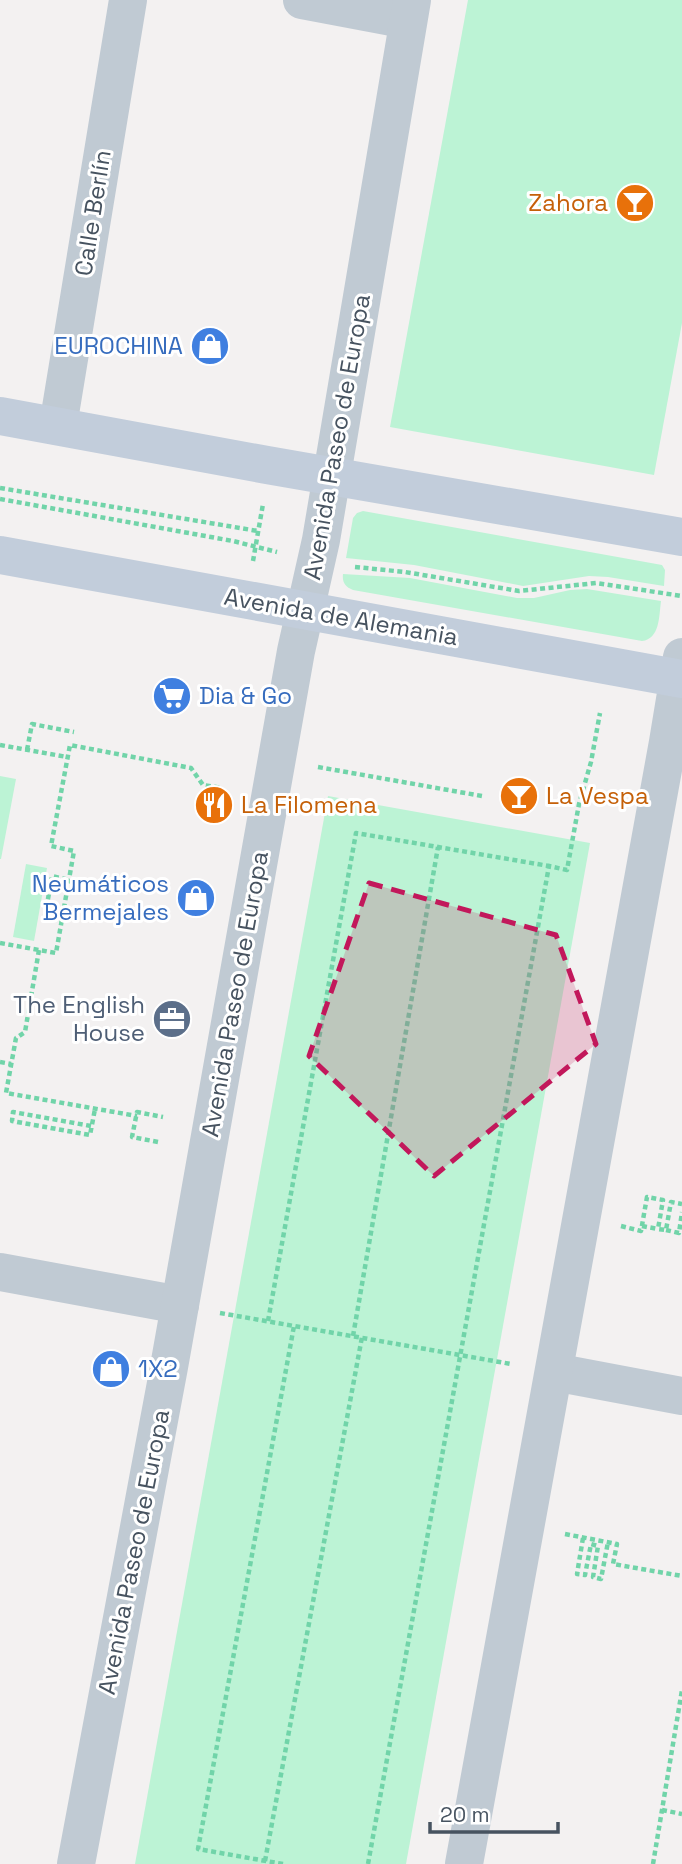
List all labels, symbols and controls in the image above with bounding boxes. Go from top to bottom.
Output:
street label: Calle Berlín [67,148,118,278]
bar icon: Zahora [614,182,656,224]
place label: Zahora [528,187,608,218]
street label: Avenida Paseo de Europa [296,291,377,582]
shop icon: EUROCHINA [189,325,231,367]
place label: EUROCHINA [54,330,183,361]
street label: Avenida de Alemania [222,581,461,652]
supermarket icon: Dia & Go [151,675,193,717]
place label: Dia & Go [199,680,292,711]
bar icon: La Vespa [498,775,540,817]
place label: La Vespa [546,780,649,811]
restaurant icon: La Filomena [193,784,235,826]
place label: La Filomena [241,789,377,820]
street label: Avenida Paseo de Europa [194,848,275,1139]
place label: Neumáticos Bermejales [32,868,169,927]
shop icon: Neumáticos Bermejales [175,877,217,919]
place label: The English House [13,989,145,1048]
office icon: The English House [151,998,193,1040]
shop icon: 1X2 [90,1348,132,1390]
place label: 1X2 [138,1353,178,1384]
street label: Avenida Paseo de Europa [91,1407,176,1697]
scale bar [430,1790,558,1834]
text: 20 m [440,1801,490,1828]

